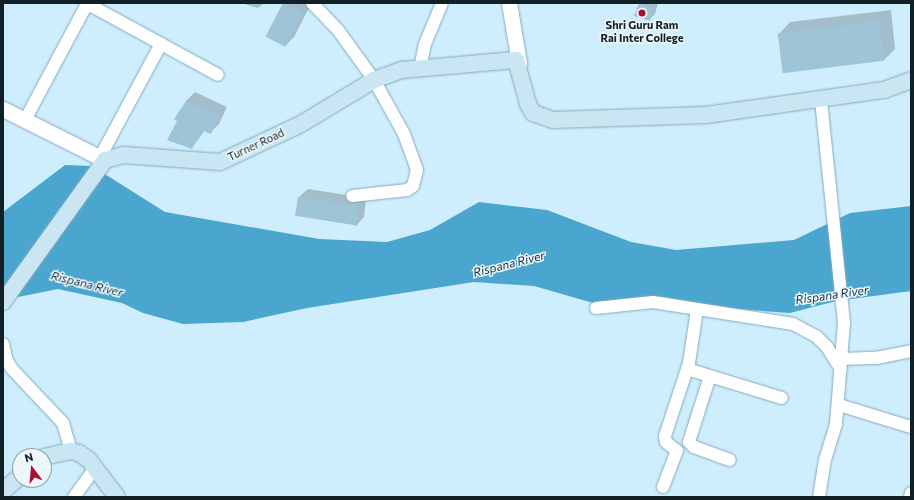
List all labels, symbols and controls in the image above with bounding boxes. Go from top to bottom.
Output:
marker: Shri Guru Ram Rai Inter College [637,8,647,18]
place label: Shri Guru Ram Rai Inter College [601,19,683,45]
street label: Turner Road [226,126,286,164]
water label: Rispana River [472,248,546,280]
water label: Rispana River [50,268,124,300]
water label: Rispana River [795,283,869,307]
north arrow [12,448,52,488]
text: N [23,450,35,464]

